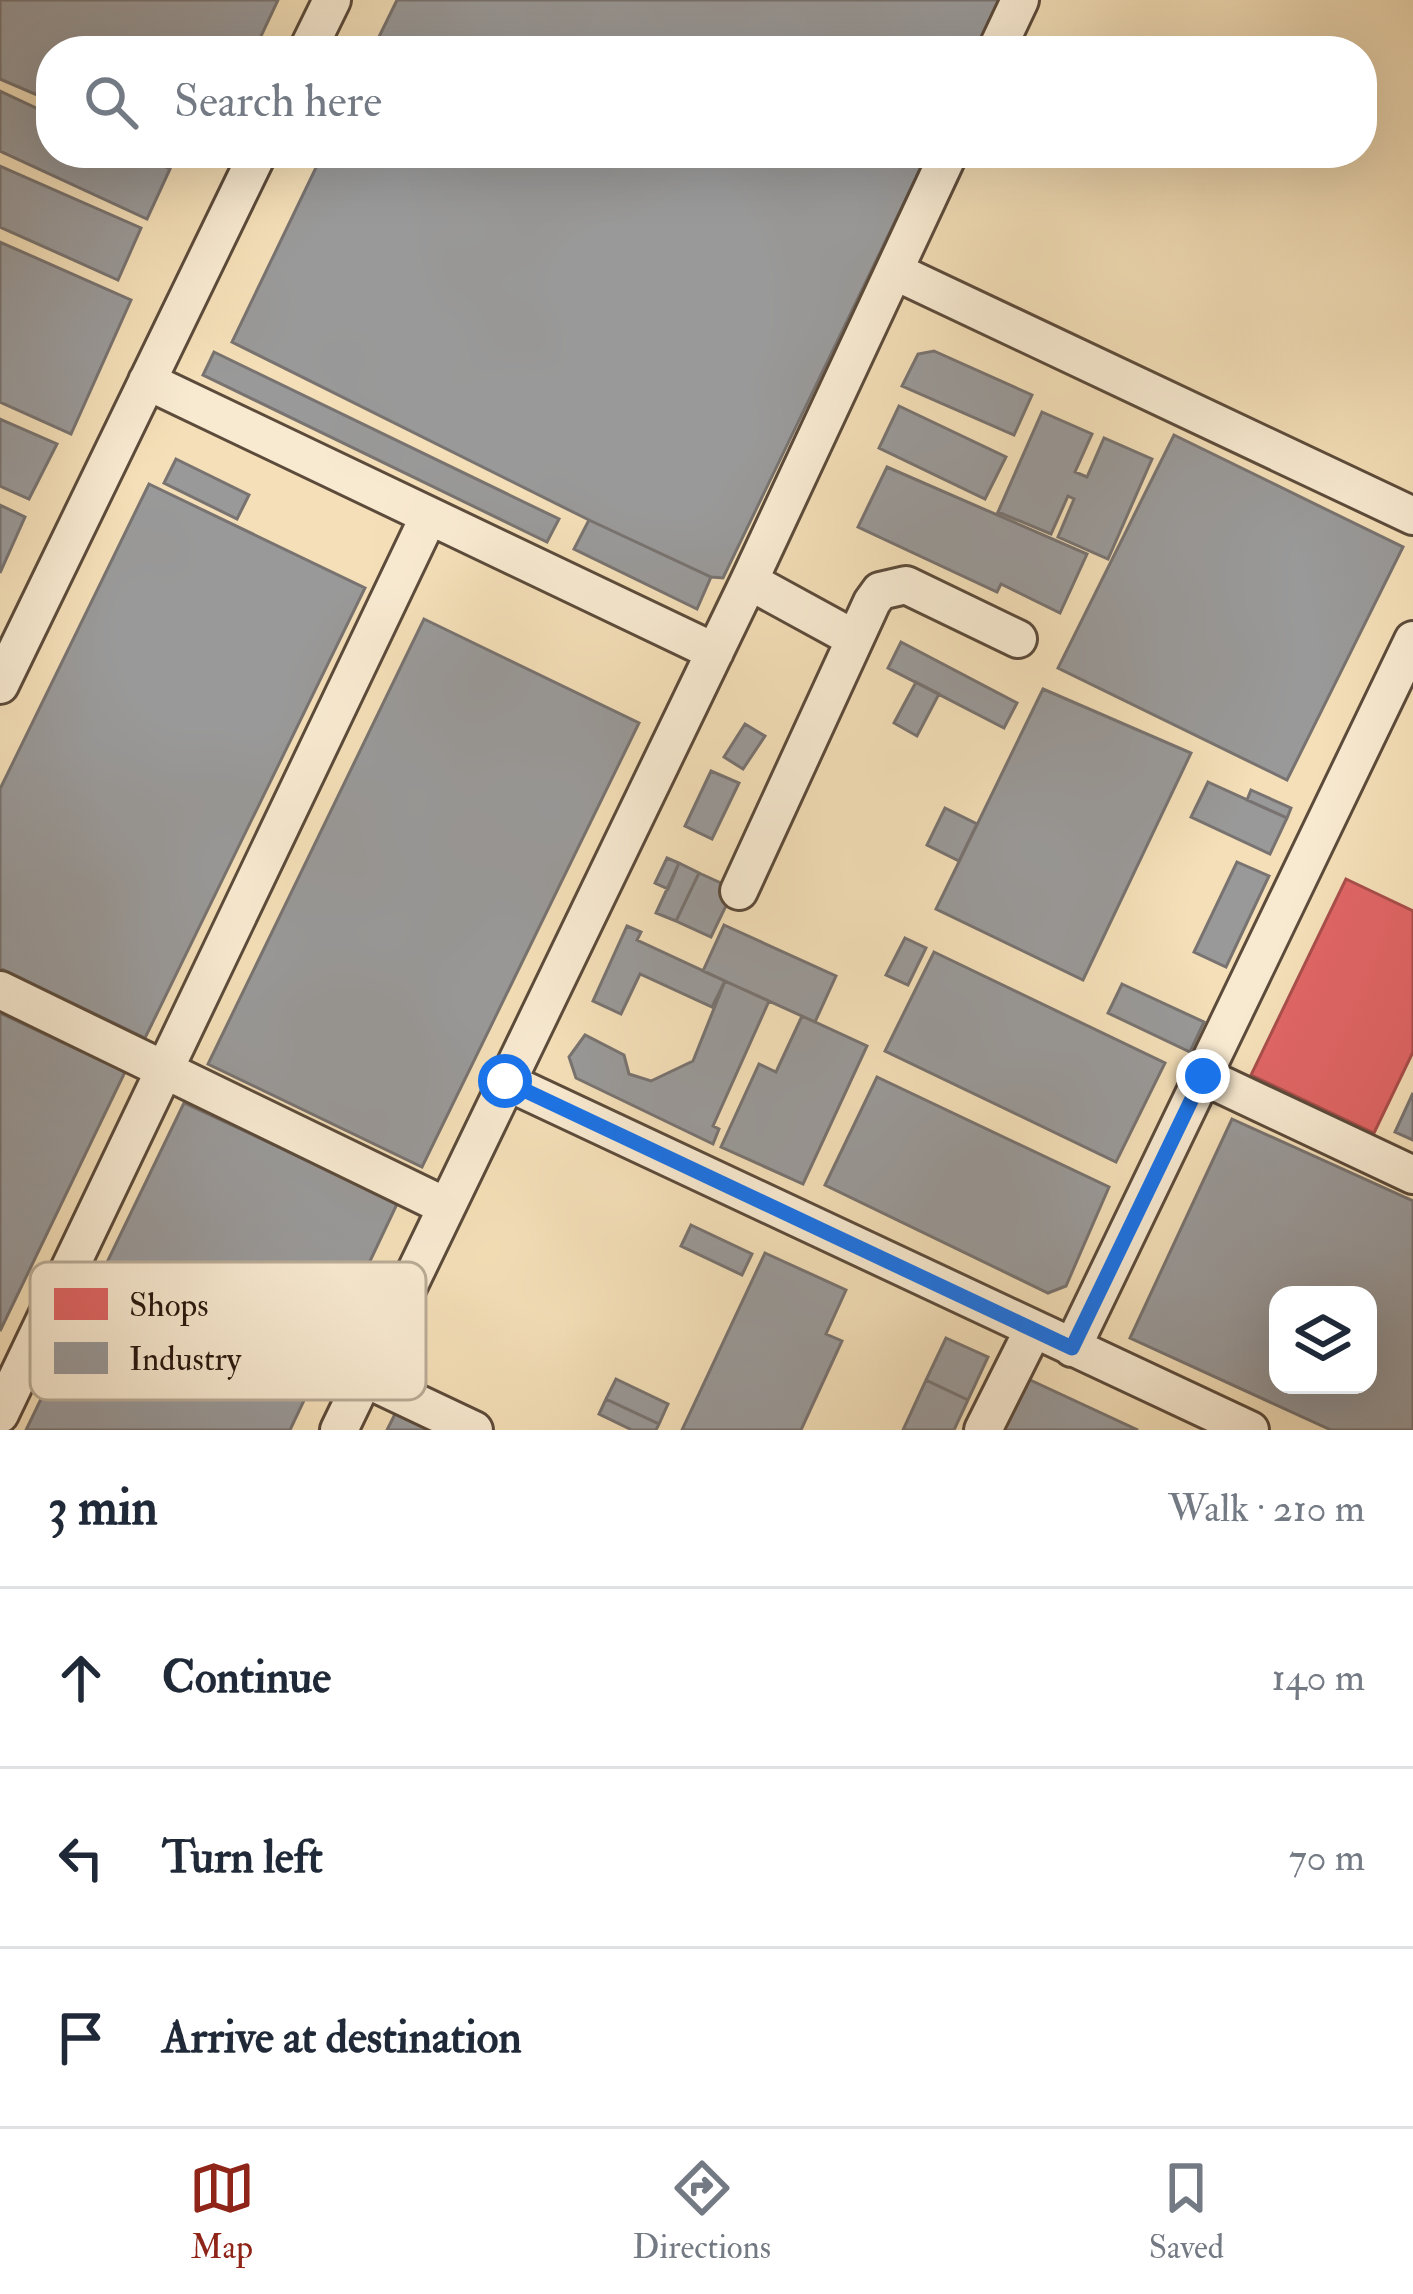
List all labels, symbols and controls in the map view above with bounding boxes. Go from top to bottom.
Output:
search box [36,36,1377,168]
icon: search [78,69,144,135]
text: Search here [174,74,382,130]
route end [1176,1049,1230,1103]
route start [478,1054,532,1108]
legend [30,1262,426,1400]
text: Shops [129,1285,209,1327]
map controls [1269,1286,1377,1394]
button: layers [1269,1286,1377,1394]
text: Industry [129,1339,242,1380]
text: 3 min [48,1476,158,1540]
text: Walk · 210 m [1168,1484,1365,1533]
icon: ahead [48,1645,114,1711]
text: Continue [162,1650,331,1706]
text: 140 m [1272,1653,1365,1702]
icon: left [48,1825,114,1891]
text: Turn left [162,1830,323,1886]
text: 70 m [1289,1833,1365,1882]
icon: arrive [48,2005,114,2071]
text: Arrive at destination [162,2010,522,2066]
tab: Map [189,2155,255,2268]
tab: Directions [633,2155,771,2268]
tab: Saved [1149,2155,1224,2268]

